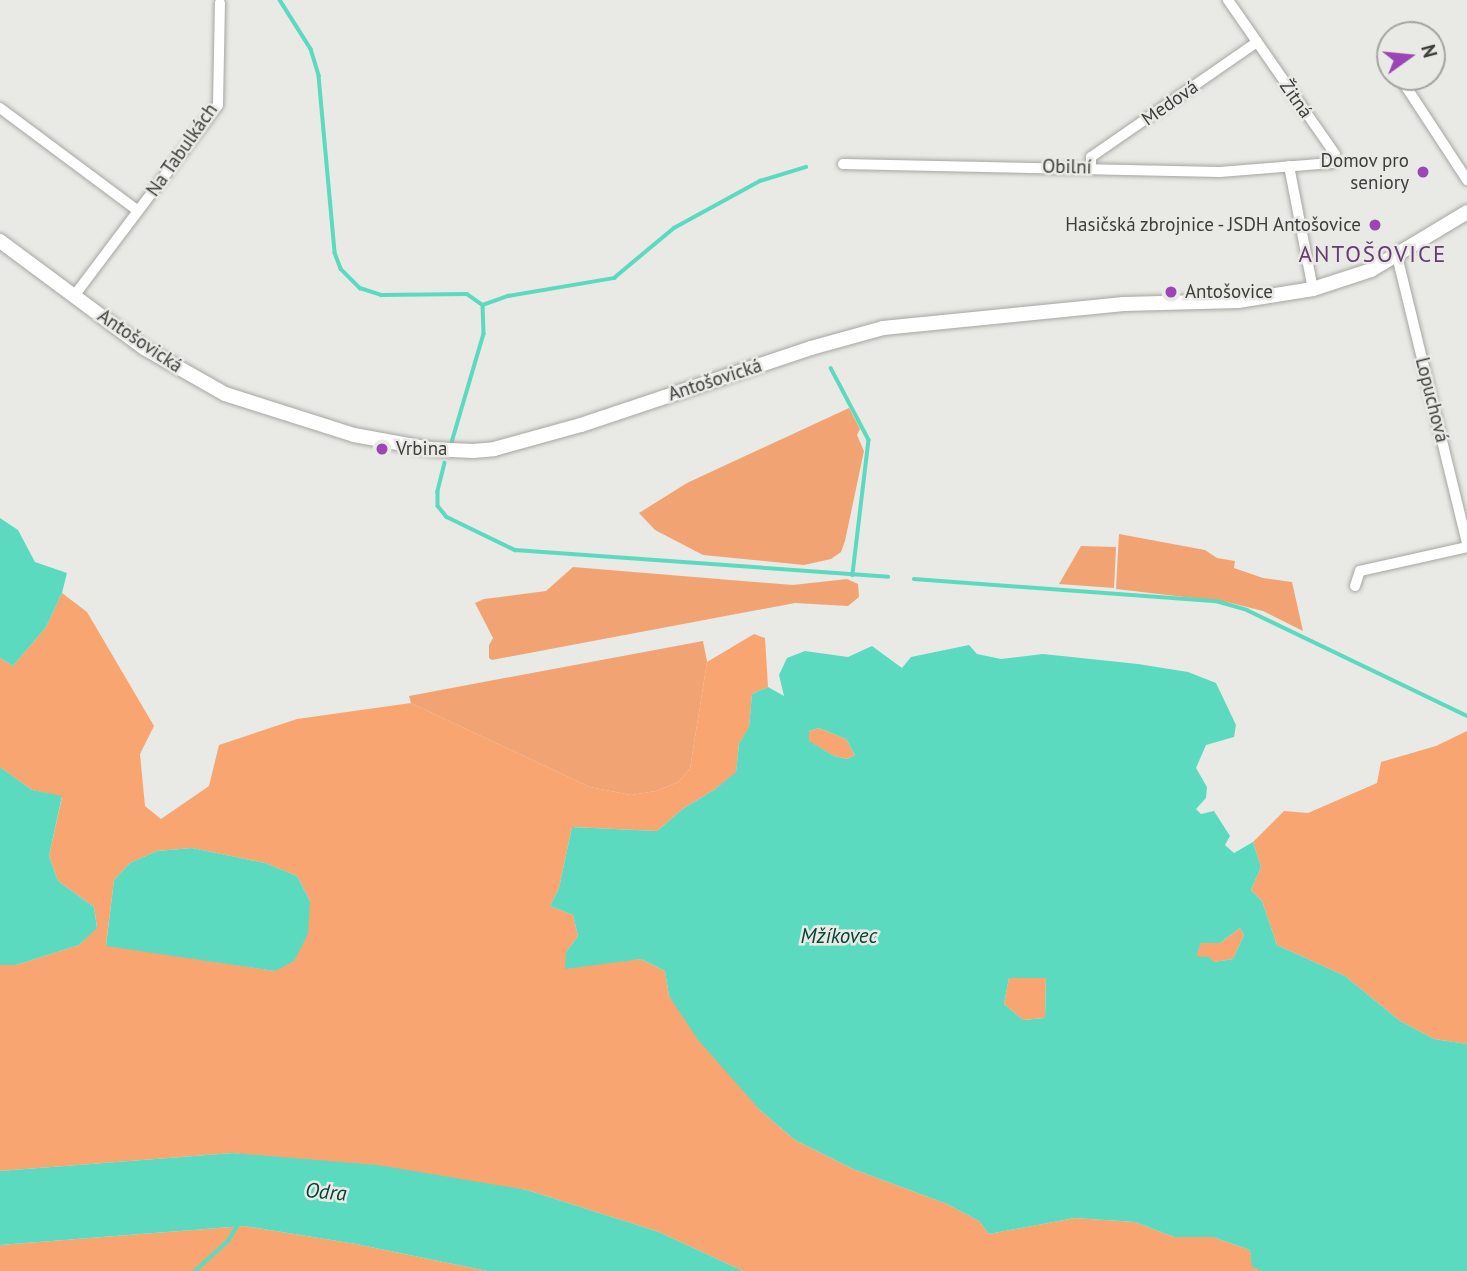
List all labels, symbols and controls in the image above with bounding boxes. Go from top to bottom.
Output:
north arrow [1376,21,1446,91]
text: N [1416,42,1443,60]
street label: Medová [1137,75,1203,131]
street label: Žitná [1275,75,1317,123]
street label: Na Tabulkách [141,99,223,201]
place label: Domov pro seniory [1320,150,1409,194]
street label: Obilní [1042,155,1092,179]
marker: Domov pro seniory [1415,164,1431,180]
place label: Hasičská zbrojnice - JSDH Antošovice [1061,214,1361,236]
marker: Hasičská zbrojnice - JSDH Antošovice [1367,217,1383,233]
district label: ANTOŠOVICE [1300,240,1446,268]
place label: Antošovice [1185,281,1273,303]
marker: Antošovice [1163,284,1179,300]
street label: Antošovická [93,304,187,378]
street label: Antošovická [665,354,765,406]
street label: Lopuchová [1410,355,1454,445]
place label: Vrbina [396,438,447,460]
marker: Vrbina [374,441,390,457]
water label: Mžíkovec [801,923,877,949]
water label: Odra [304,1178,348,1206]

